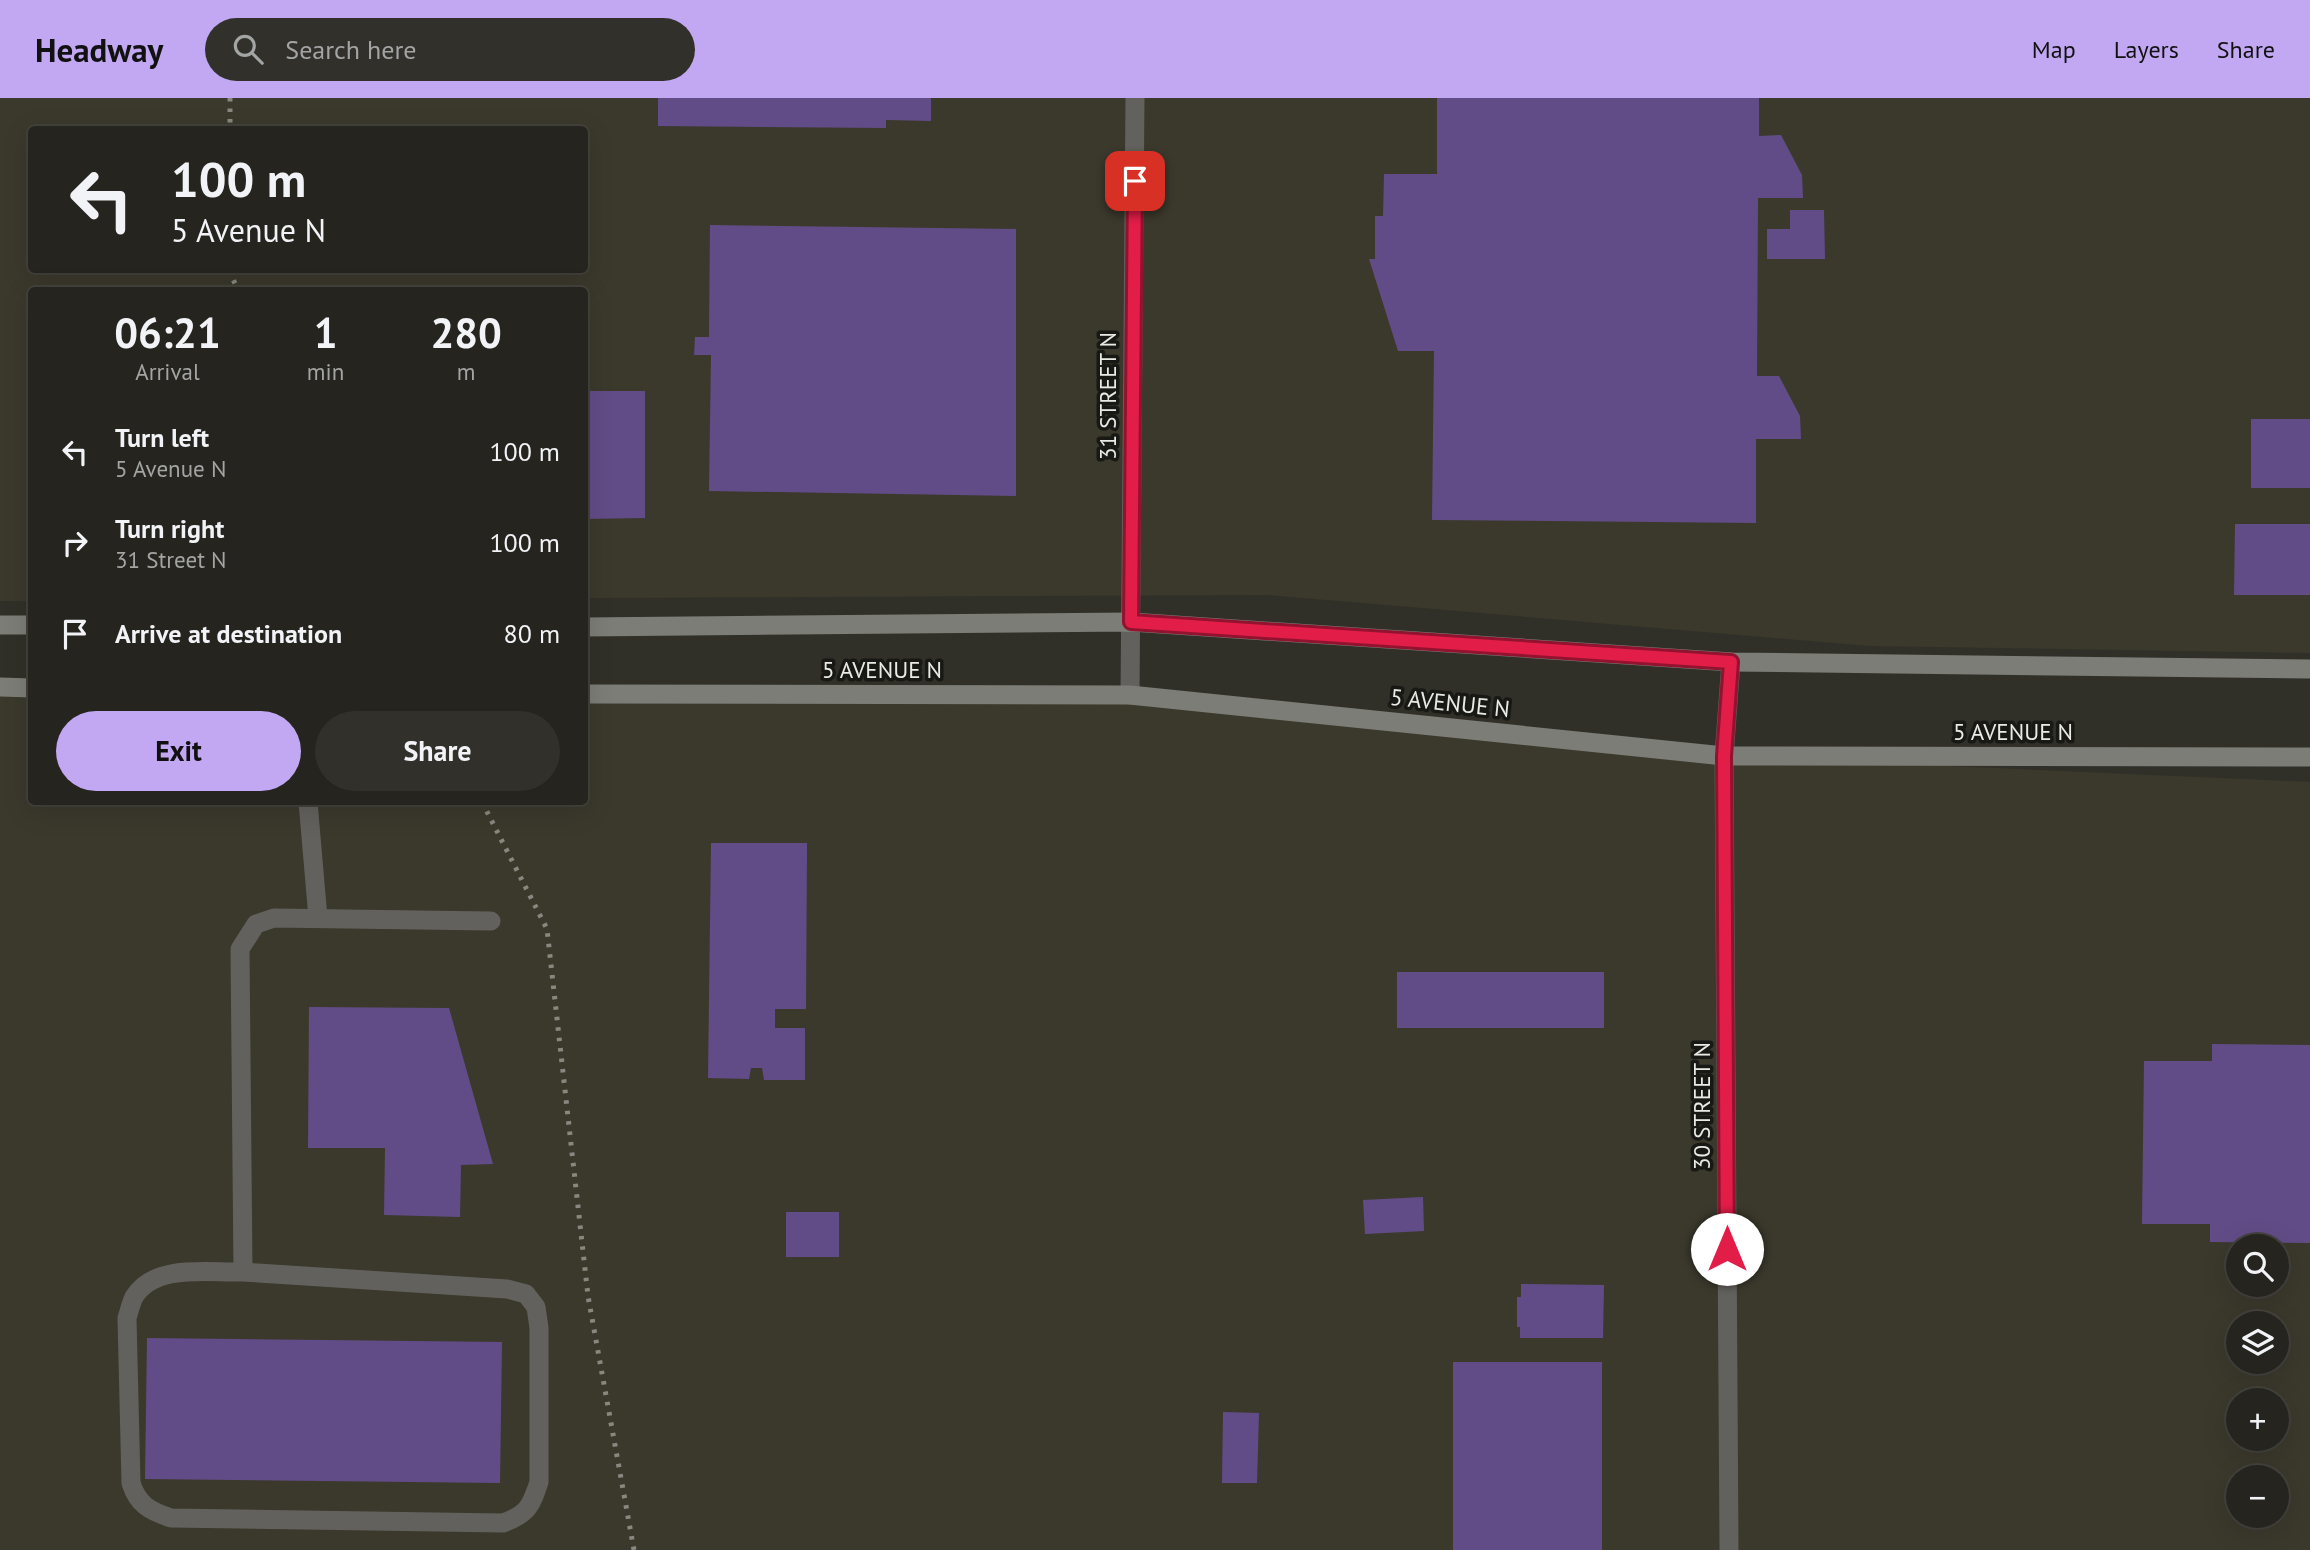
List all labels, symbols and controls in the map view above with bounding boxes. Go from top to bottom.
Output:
search box [205,18,695,81]
text: Headway [35,28,163,71]
icon: search [229,30,267,68]
text: Search here [285,33,416,66]
text: Map [2032,34,2076,65]
text: Layers [2114,34,2179,65]
text: Share [2217,34,2275,65]
text: 100 m [171,147,306,211]
pin [1105,151,1165,211]
icon: left [56,154,147,245]
icon: arrive [1116,162,1154,200]
text: 5 Avenue N [171,209,326,251]
text: 06:21 [114,305,221,360]
text: 1 [314,305,337,360]
text: 280 [430,305,502,360]
street label: 31 STREET N [1093,332,1122,460]
text: Arrival [135,357,200,386]
text: min [307,357,344,386]
text: m [457,357,475,386]
text: Turn left [115,421,209,454]
icon: left [56,433,94,471]
text: 100 m [489,435,560,468]
text: 5 Avenue N [115,454,226,483]
text: Turn right [115,512,224,545]
icon: right [56,524,94,562]
text: 100 m [489,526,560,559]
text: 31 Street N [115,545,227,574]
icon: arrive [56,615,94,653]
text: Arrive at destination [115,617,342,650]
text: 80 m [504,617,560,650]
street label: 5 AVENUE N [822,655,942,684]
street label: 5 AVENUE N [1389,682,1511,723]
button: Exit [56,711,301,791]
button: Share [315,711,560,791]
street label: 5 AVENUE N [1953,717,2073,746]
street label: 30 STREET N [1687,1042,1716,1170]
position arrow [1690,1212,1764,1286]
map controls [2226,1234,2289,1528]
button: search [2226,1234,2289,1297]
button: layers [2226,1311,2289,1374]
button: + [2226,1388,2289,1451]
button: − [2226,1465,2289,1528]

